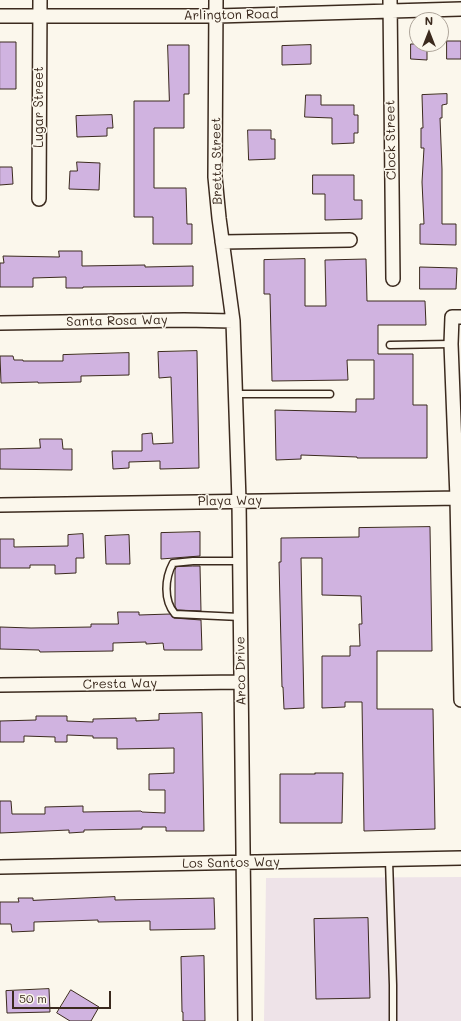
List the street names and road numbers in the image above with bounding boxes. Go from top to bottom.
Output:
street label: Arlington Road [184,6,278,24]
street label: Lugar Street [31,66,47,148]
street label: Clock Street [383,100,399,180]
street label: Bretta Street [208,117,226,205]
street label: Santa Rosa Way [66,312,168,330]
street label: Playa Way [198,493,262,509]
street label: Arco Drive [233,636,249,706]
street label: Cresta Way [83,676,157,692]
street label: Los Santos Way [182,854,280,872]

